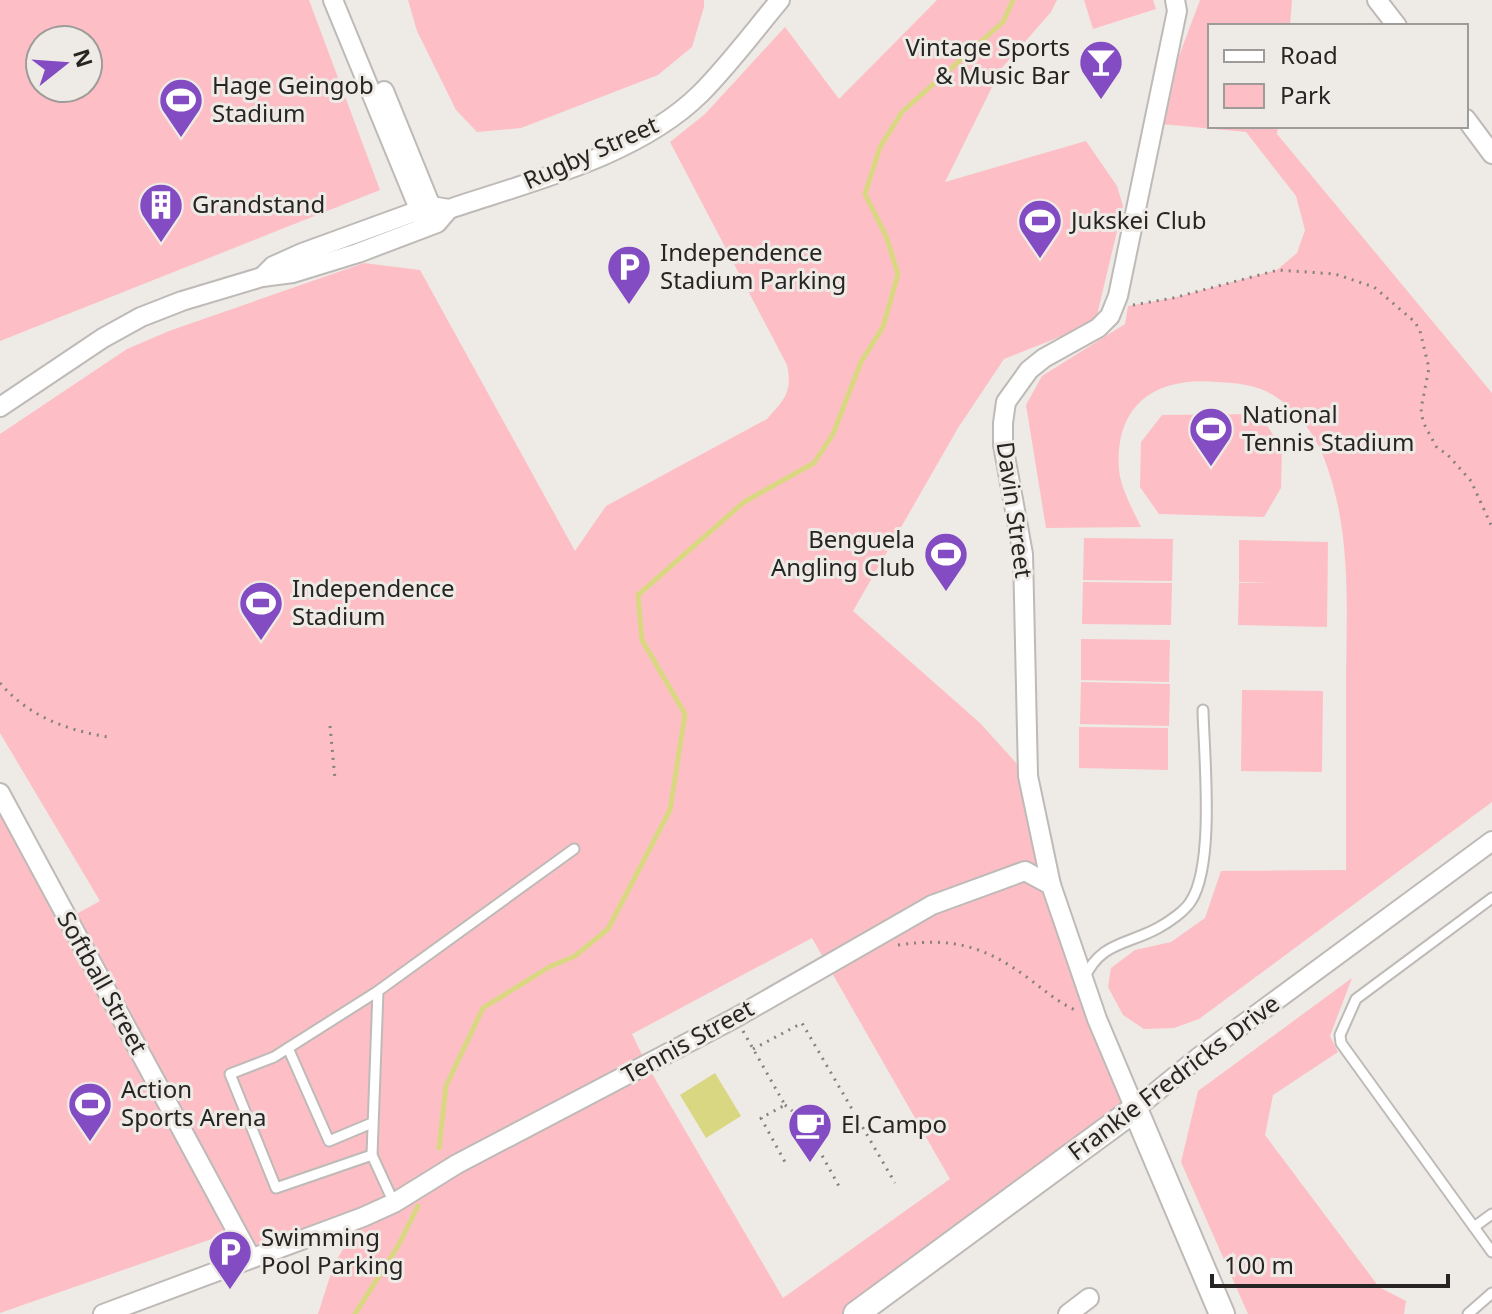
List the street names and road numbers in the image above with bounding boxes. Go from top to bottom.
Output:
street label: Rugby Street [518,107,663,196]
street label: Davin Street [990,439,1041,580]
street label: Softball Street [50,905,156,1060]
street label: Frankie Fredricks Drive [1061,986,1286,1167]
street label: Tennis Street [616,991,759,1090]

